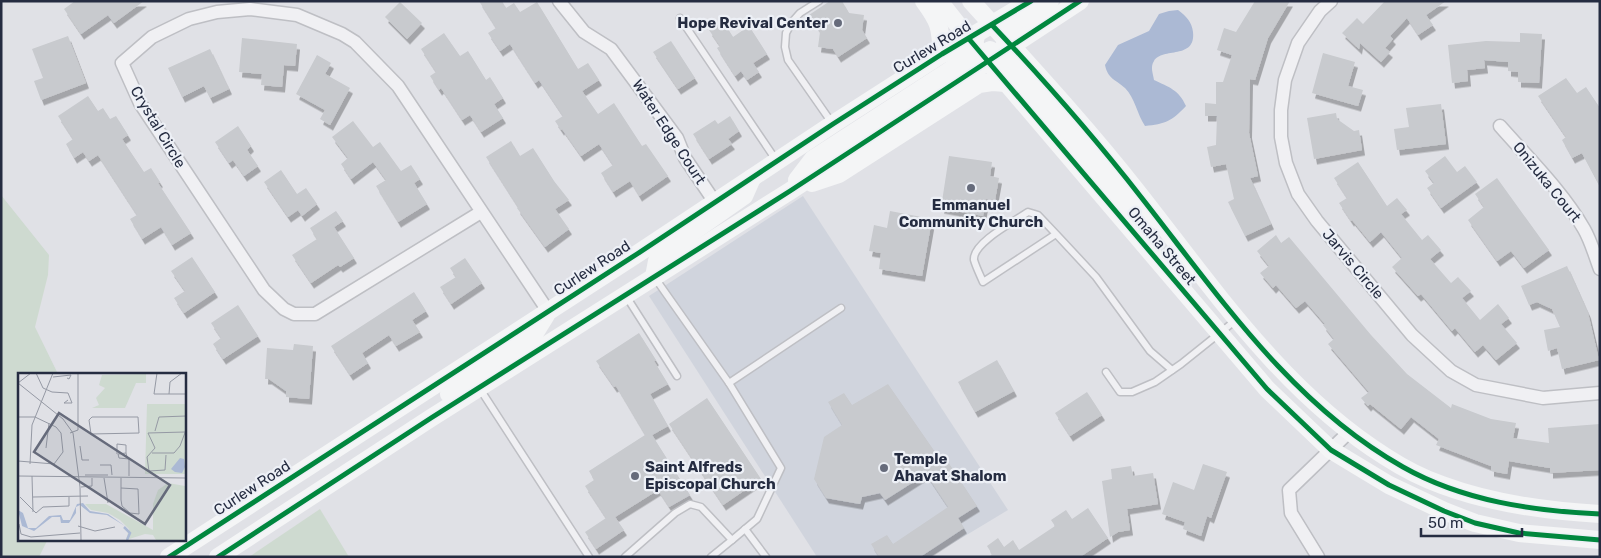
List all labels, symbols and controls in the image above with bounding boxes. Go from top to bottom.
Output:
place label: Hope Revival Center [677,14,828,32]
marker: Hope Revival Center [832,17,844,29]
street label: Curlew Road [890,17,974,77]
street label: Water Edge Court [628,76,710,188]
street label: Crystal Circle [127,83,189,171]
street label: Onizuka Court [1509,138,1585,226]
marker: Emmanuel Community Church [965,182,977,194]
place label: Emmanuel Community Church [899,196,1043,231]
street label: Omaha Street [1124,203,1200,289]
street label: Jarvis Circle [1318,225,1388,303]
street label: Curlew Road [550,237,634,299]
inset map [18,373,185,540]
place label: Temple Ahavat Shalom [894,450,1006,485]
street label: Curlew Road [210,457,294,519]
place label: Saint Alfreds Episcopal Church [645,458,776,493]
marker: Temple Ahavat Shalom [878,462,890,474]
marker: Saint Alfreds Episcopal Church [629,470,641,482]
scale bar [1421,506,1522,538]
text: 50 m [1428,514,1463,532]

